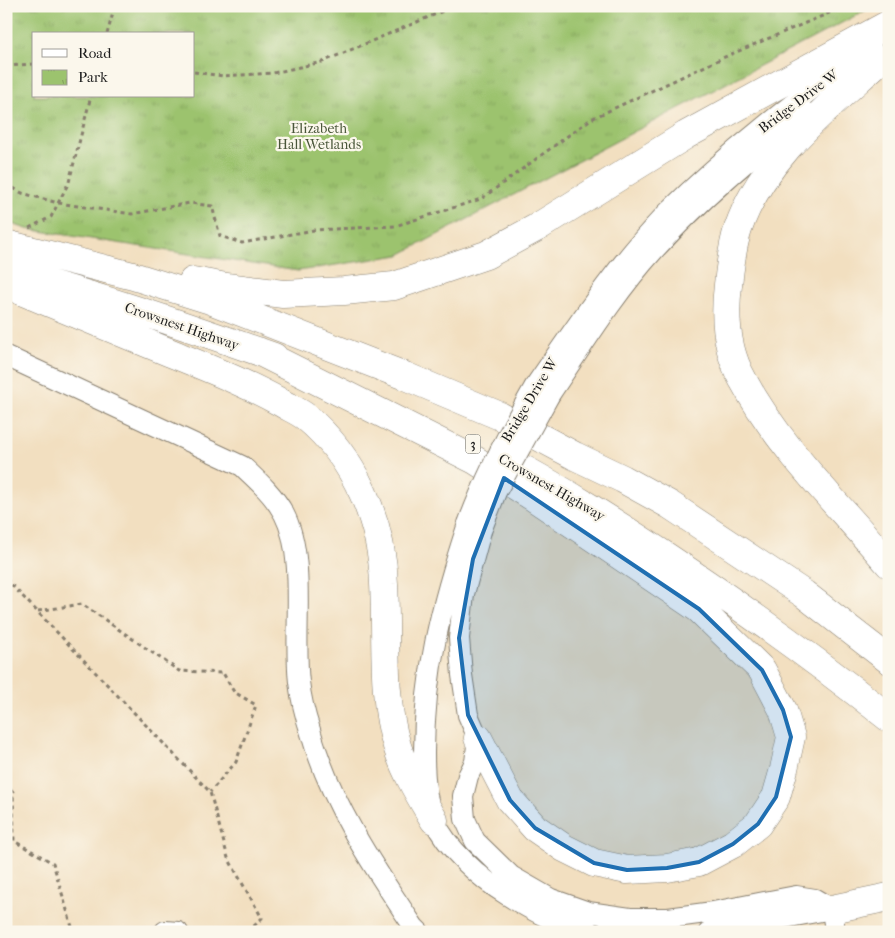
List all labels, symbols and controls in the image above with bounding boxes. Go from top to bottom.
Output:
legend [32,32,195,98]
text: Road [78,44,112,62]
street label: Bridge Drive W [755,65,842,137]
text: Park [78,68,108,86]
park label: Elizabeth Hall Wetlands [277,120,361,153]
street label: Crowsnest Highway [122,299,242,354]
street label: Bridge Drive W [498,354,562,445]
road number: 3 [466,434,480,454]
street label: Crowsnest Highway [496,450,608,525]

